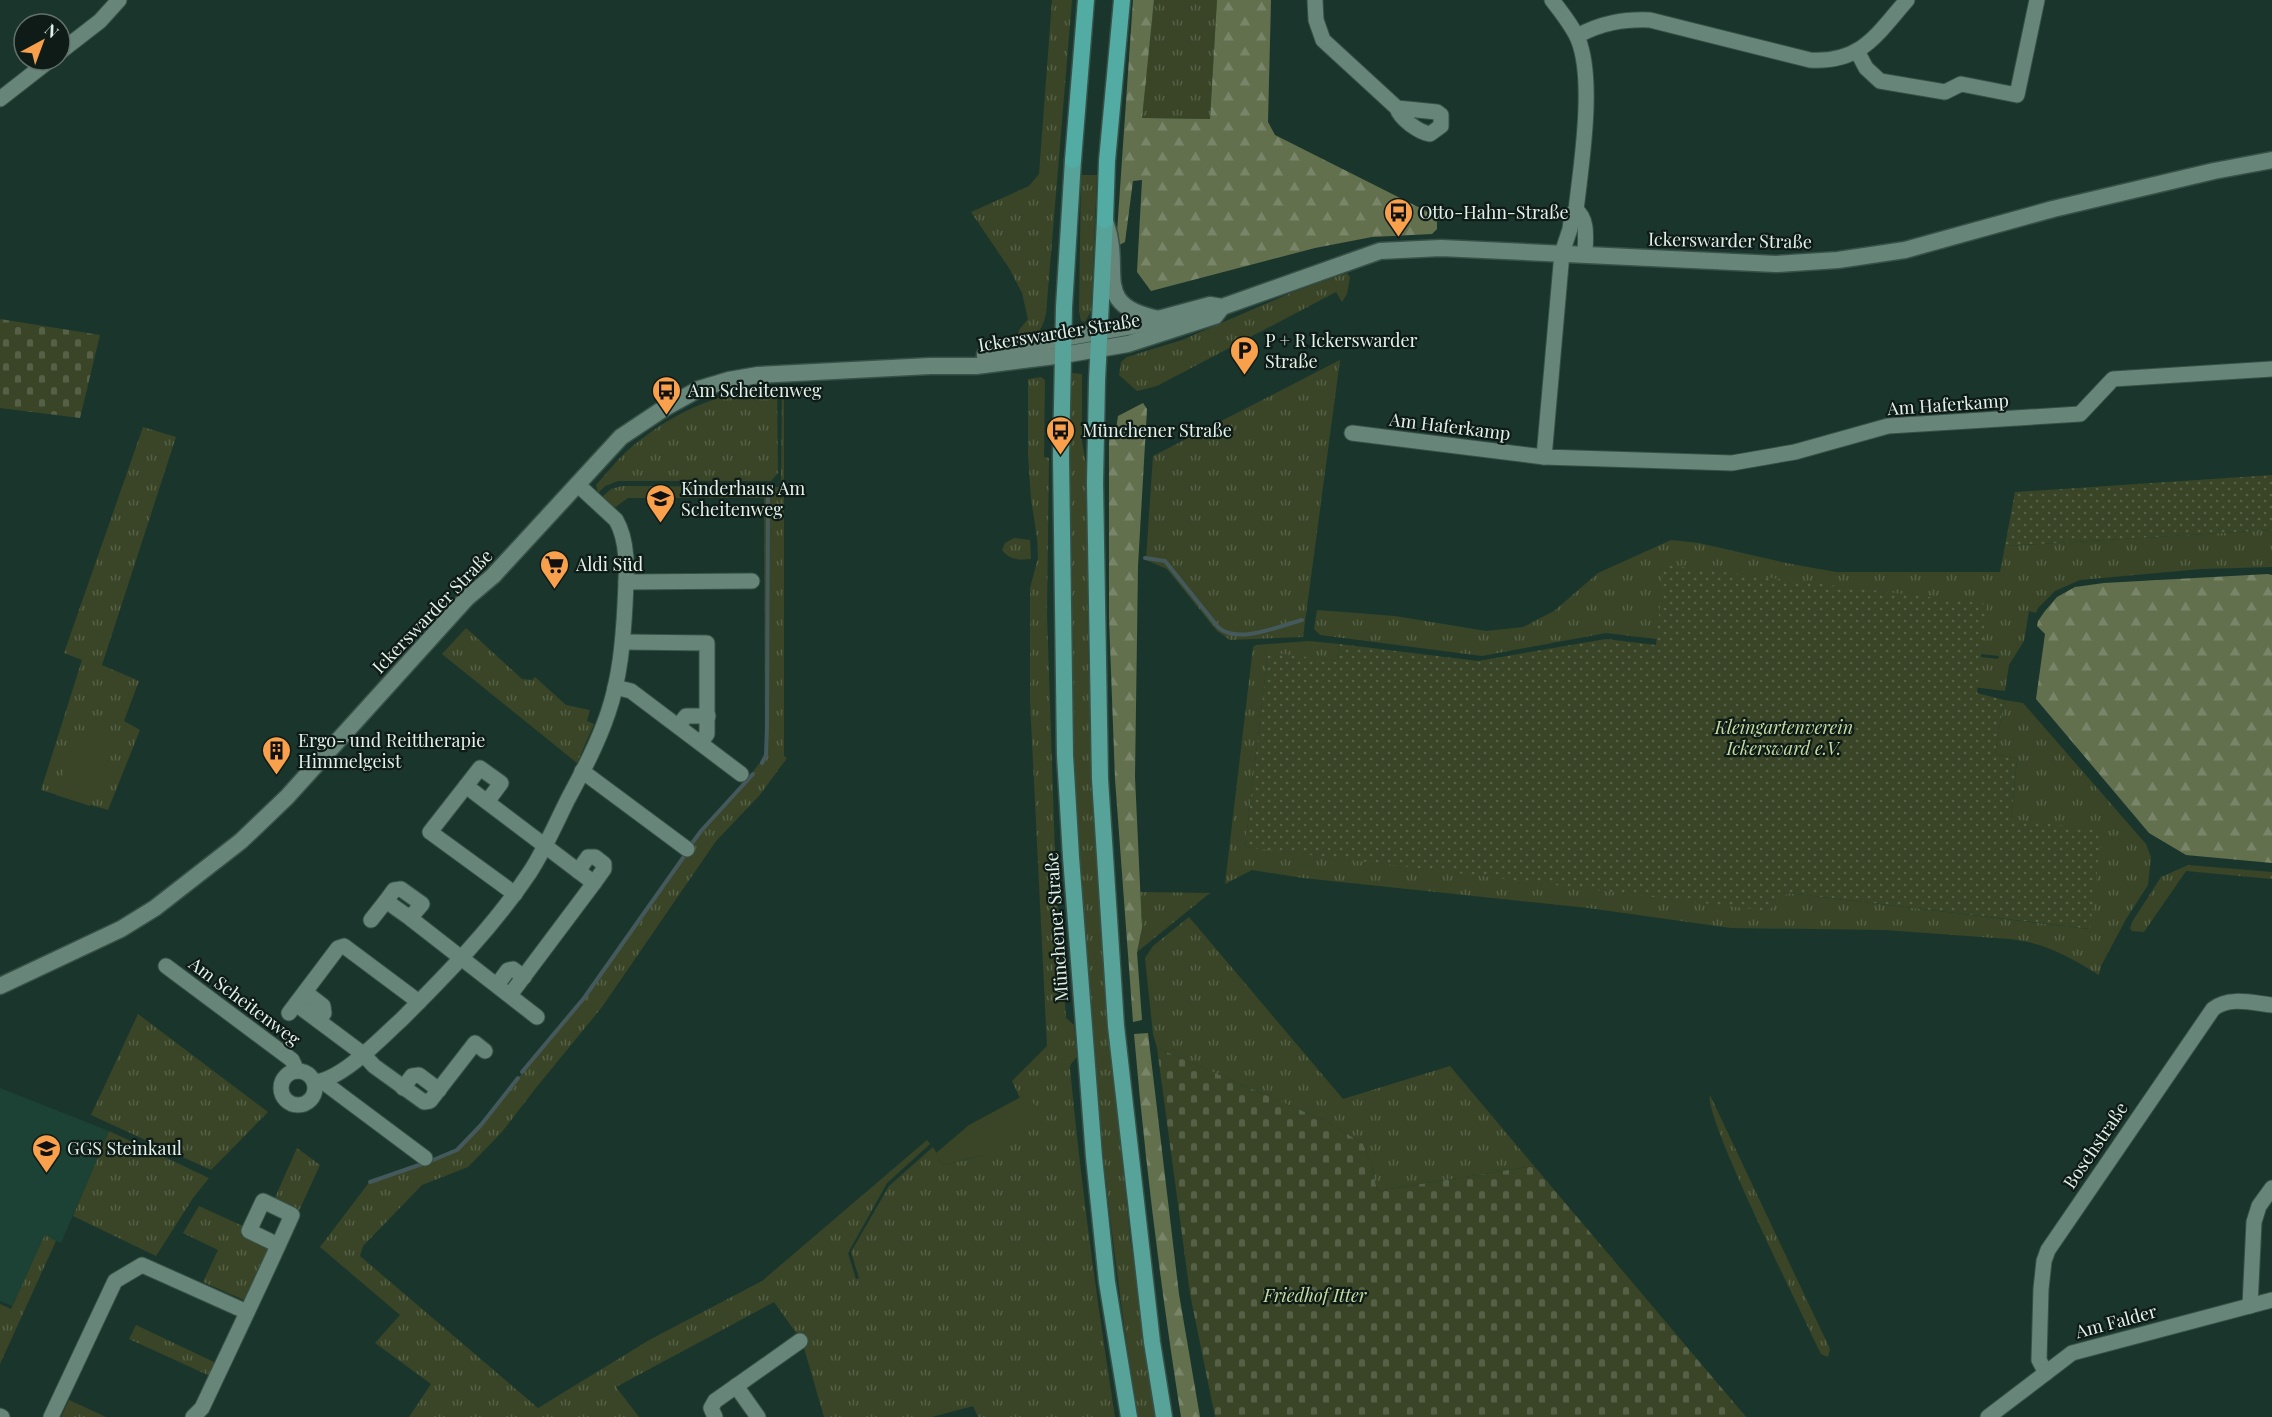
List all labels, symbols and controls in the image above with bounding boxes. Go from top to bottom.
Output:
north arrow [12,12,72,72]
text: N [41,19,64,42]
bus stop icon: Otto-Hahn-Straße [1382,196,1414,238]
place label: Otto-Hahn-Straße [1419,200,1569,224]
street label: Ickerswarder Straße [1648,227,1812,253]
street label: Ickerswarder Straße [976,307,1142,357]
place label: P + R Ickerswarder Straße [1265,328,1418,373]
parking icon: P + R Ickerswarder Straße [1228,334,1260,376]
bus stop icon: Am Scheitenweg [651,374,683,416]
place label: Am Scheitenweg [687,378,822,402]
street label: Am Haferkamp [1885,388,2010,420]
street label: Am Haferkamp [1387,407,1512,445]
bus stop icon: Münchener Straße [1045,414,1077,456]
place label: Münchener Straße [1082,418,1232,442]
place label: Kinderhaus Am Scheitenweg [681,476,805,521]
school or university icon: Kinderhaus Am Scheitenweg [644,482,676,524]
street label: Ickerswarder Straße [366,544,498,678]
supermarket icon: Aldi Süd [539,548,571,590]
place label: Aldi Süd [575,552,644,576]
park label: Kleingartenverein Ickersward e.V. [1714,715,1853,760]
place label: Ergo- und Reittherapie Himmelgeist [298,728,485,773]
building icon: Ergo- und Reittherapie Himmelgeist [261,734,293,776]
street label: Münchener Straße [1039,851,1073,1003]
street label: Am Scheitenweg [184,951,306,1051]
street label: Boschstraße [2057,1097,2133,1193]
school or university icon: GGS Steinkaul [30,1132,62,1174]
place label: GGS Steinkaul [67,1136,182,1160]
park label: Friedhof Itter [1263,1283,1368,1307]
street label: Am Falder [2072,1299,2159,1344]

